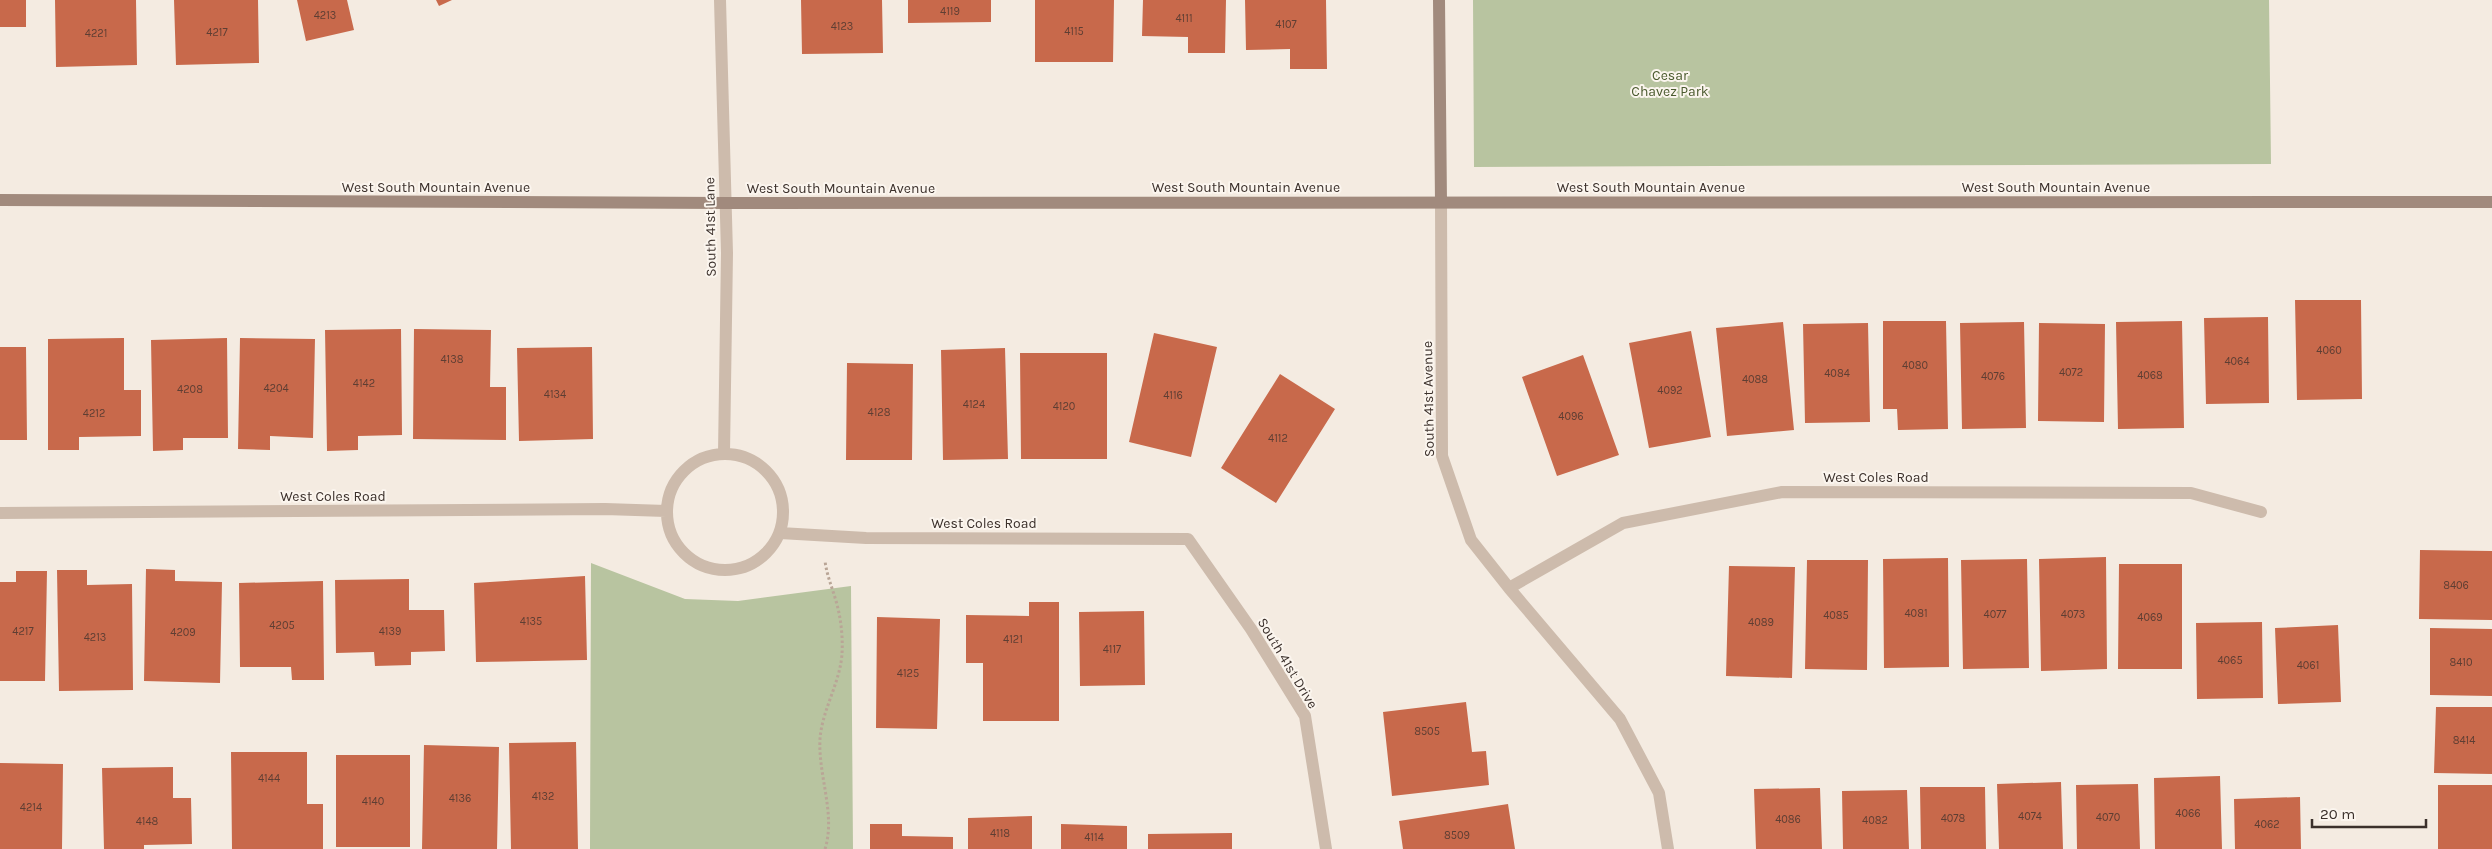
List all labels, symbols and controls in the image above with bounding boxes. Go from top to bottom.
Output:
house number: 4119 [940,5,960,18]
house number: 4213 [314,9,336,22]
house number: 4111 [1175,12,1193,25]
house number: 4107 [1275,18,1297,31]
house number: 4123 [831,20,853,33]
house number: 4115 [1064,25,1084,38]
house number: 4217 [206,26,228,39]
house number: 4221 [85,27,107,40]
park label: Cesar Chavez Park [1631,67,1709,100]
street label: South 41st Lane [701,177,720,277]
street label: West South Mountain Avenue [342,179,530,196]
street label: West South Mountain Avenue [1152,179,1340,196]
street label: West South Mountain Avenue [1557,179,1745,196]
street label: West South Mountain Avenue [1962,179,2150,196]
street label: West South Mountain Avenue [747,180,935,197]
street label: South 41st Avenue [1419,341,1438,457]
house number: 4060 [2316,344,2342,357]
house number: 4138 [440,353,464,366]
house number: 4064 [2224,355,2250,368]
house number: 4080 [1902,359,1928,372]
house number: 4072 [2059,366,2083,379]
house number: 4084 [1824,367,1850,380]
house number: 4068 [2137,369,2163,382]
house number: 4076 [1981,370,2005,383]
house number: 4088 [1742,373,1768,386]
house number: 4142 [353,377,375,390]
house number: 4204 [263,382,289,395]
house number: 4208 [177,383,203,396]
house number: 4092 [1657,384,1683,397]
house number: 4134 [544,388,566,401]
house number: 4116 [1163,389,1183,402]
house number: 4124 [963,398,985,411]
house number: 4120 [1053,400,1075,413]
house number: 4128 [868,406,891,419]
house number: 4212 [83,407,105,420]
house number: 4096 [1558,410,1584,423]
house number: 4112 [1268,432,1288,445]
street label: West Coles Road [1823,469,1929,486]
street label: West Coles Road [280,488,386,505]
street label: West Coles Road [931,515,1037,532]
house number: 8406 [2443,579,2469,592]
house number: 4081 [1904,607,1928,620]
house number: 4077 [1983,608,2007,621]
house number: 4073 [2061,608,2085,621]
house number: 4085 [1823,609,1849,622]
house number: 4069 [2137,611,2163,624]
house number: 4135 [520,615,542,628]
street label: South 41st Drive [1254,615,1321,712]
house number: 4089 [1748,616,1774,629]
house number: 4205 [269,619,295,632]
house number: 4217 [12,625,34,638]
house number: 4139 [379,625,401,638]
house number: 4209 [170,626,196,639]
house number: 4213 [84,631,106,644]
house number: 4121 [1003,633,1023,646]
house number: 4117 [1103,643,1121,656]
house number: 4065 [2217,654,2243,667]
house number: 8410 [2449,656,2473,669]
house number: 4061 [2297,659,2319,672]
house number: 4125 [897,667,919,680]
house number: 8505 [1414,725,1440,738]
house number: 8414 [2453,734,2475,747]
house number: 4144 [258,772,280,785]
house number: 4132 [532,790,554,803]
house number: 4136 [449,792,471,805]
house number: 4140 [362,795,384,808]
scale bar [2312,796,2426,828]
house number: 4214 [20,801,42,814]
text: 20 m [2320,805,2355,823]
house number: 4066 [2175,807,2201,820]
house number: 4074 [2018,810,2042,823]
house number: 4070 [2096,811,2120,824]
house number: 4078 [1941,812,1966,825]
house number: 4086 [1775,813,1801,826]
house number: 4082 [1862,814,1888,827]
house number: 4148 [136,815,159,828]
house number: 4062 [2254,818,2280,831]
house number: 4118 [990,827,1010,840]
house number: 8509 [1444,829,1470,842]
house number: 4114 [1084,831,1104,844]

